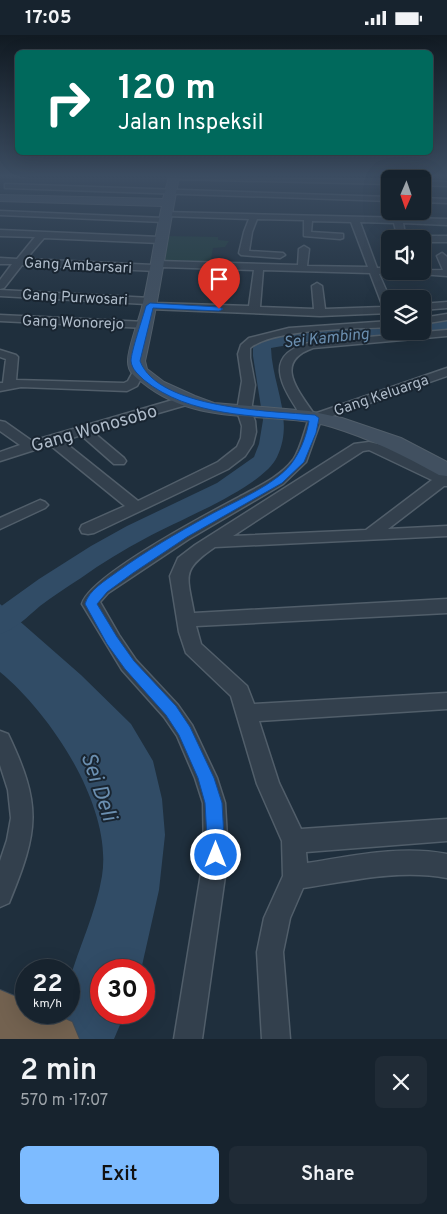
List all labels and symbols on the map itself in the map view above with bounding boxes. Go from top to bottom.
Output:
north arrow [381,170,431,220]
street label: Gang Ambarsari [23,254,132,279]
pin [198,258,240,309]
street label: Gang Purwosari [21,286,128,311]
street label: Gang Wonorejo [22,312,124,335]
water label: Sei Kambing [282,325,370,353]
street label: Gang Keluarga [332,371,431,422]
street label: Gang Wonosobo [29,400,160,458]
water label: Sei Deli [73,749,122,826]
position arrow [189,828,241,880]
speed limit sign: 30 [90,959,155,1024]

